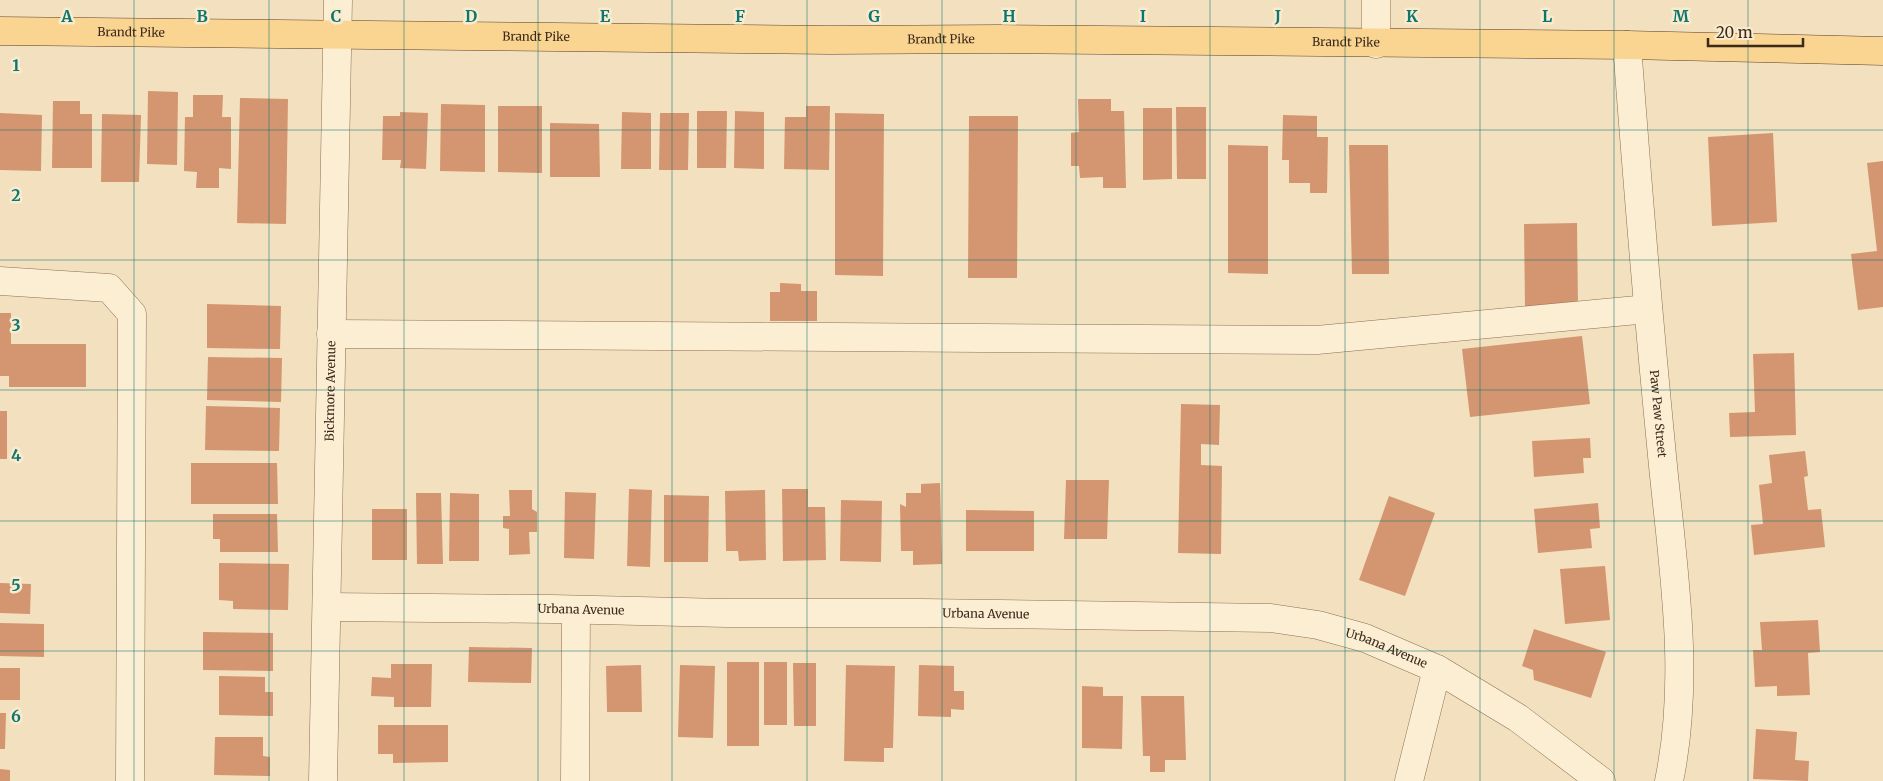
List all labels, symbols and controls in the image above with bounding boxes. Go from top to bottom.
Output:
text: A [60,6,73,26]
text: B [196,6,208,26]
text: C [331,6,341,26]
text: D [465,6,477,26]
text: E [600,6,611,26]
text: F [735,6,745,26]
text: G [868,6,880,26]
text: H [1002,6,1016,26]
text: I [1140,6,1146,26]
text: J [1274,6,1281,26]
text: K [1406,6,1418,26]
text: L [1542,6,1552,26]
text: M [1673,6,1690,26]
scale bar [1708,15,1803,47]
text: 20 m [1716,23,1753,42]
street label: Brandt Pike [97,24,165,40]
street label: Brandt Pike [502,28,570,44]
street label: Brandt Pike [907,31,975,47]
street label: Brandt Pike [1312,34,1380,50]
text: 1 [12,55,20,75]
text: 2 [11,185,21,205]
text: 3 [11,315,21,335]
street label: Bickmore Avenue [322,341,338,442]
street label: Paw Paw Street [1647,369,1670,458]
text: 4 [11,445,21,465]
text: 5 [11,575,21,595]
street label: Urbana Avenue [537,601,625,618]
street label: Urbana Avenue [942,605,1030,622]
street label: Urbana Avenue [1344,625,1430,671]
text: 6 [11,706,21,726]

